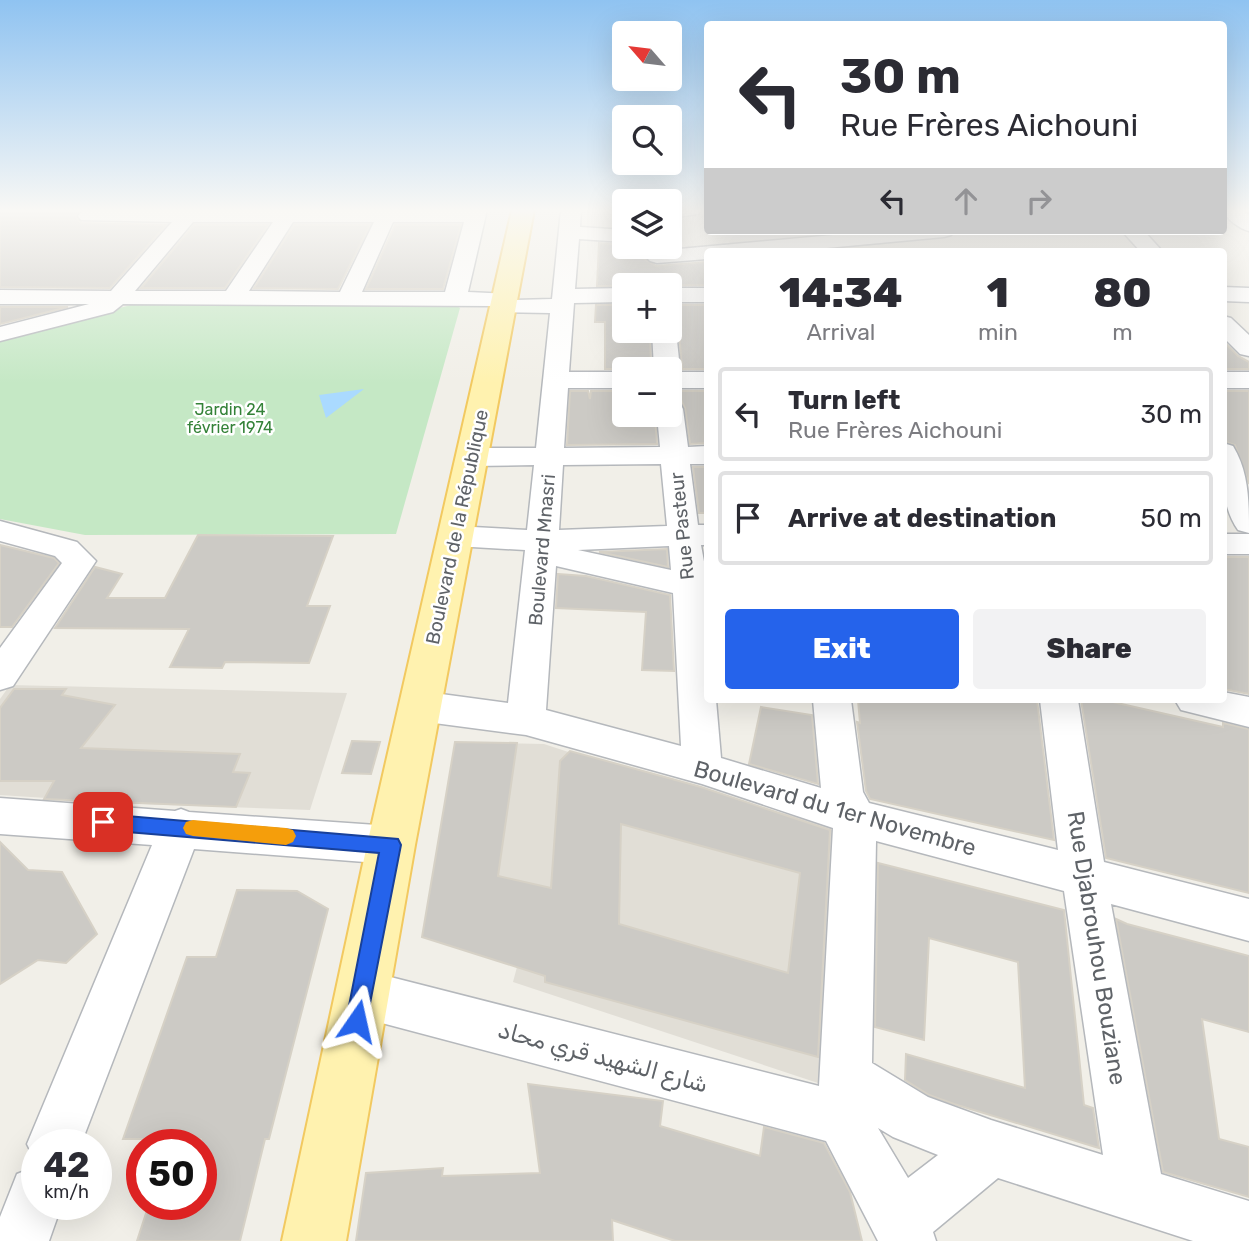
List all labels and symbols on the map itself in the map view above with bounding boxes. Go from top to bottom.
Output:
north arrow [612,21,682,91]
park label: Jardin 24 février 1974 [187,400,273,437]
street label: Boulevard de la République [421,407,493,647]
street label: Rue Pasteur [665,470,699,581]
street label: Boulevard Mnasri [524,473,560,627]
street label: Boulevard du 1er Novembre [691,754,979,862]
pin [73,792,133,852]
street label: Rue Djabrouhou Bouziane [1062,809,1132,1087]
position arrow [320,984,394,1058]
street label: شارع الشهيد قري محاد [494,1015,711,1101]
speed limit sign: 50 [126,1129,217,1220]

